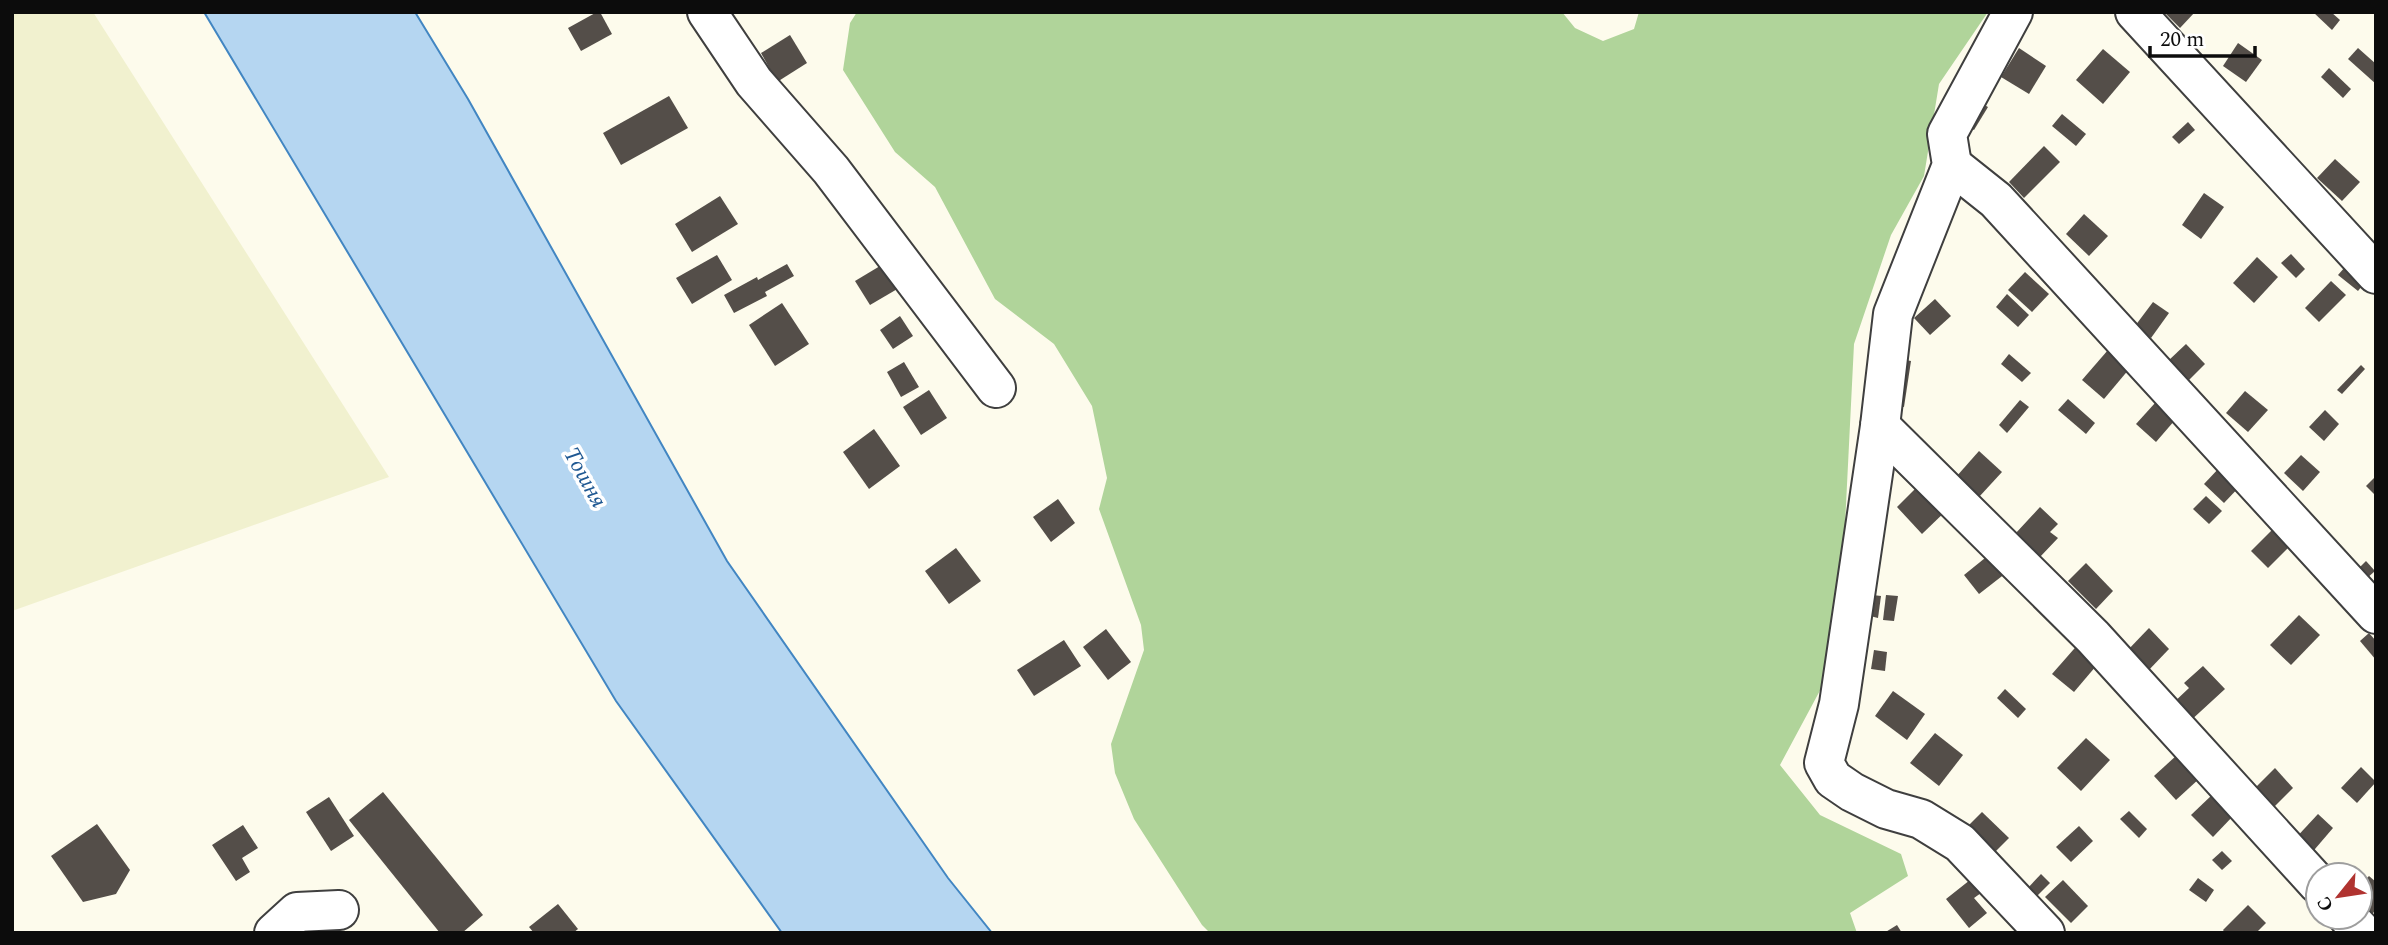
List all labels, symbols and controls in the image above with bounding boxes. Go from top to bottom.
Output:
scale bar [2150,14,2255,58]
text: 20 m [2160,24,2204,56]
water label: Тошня [554,441,616,514]
north arrow [2304,861,2374,931]
text: С [2310,891,2342,917]

